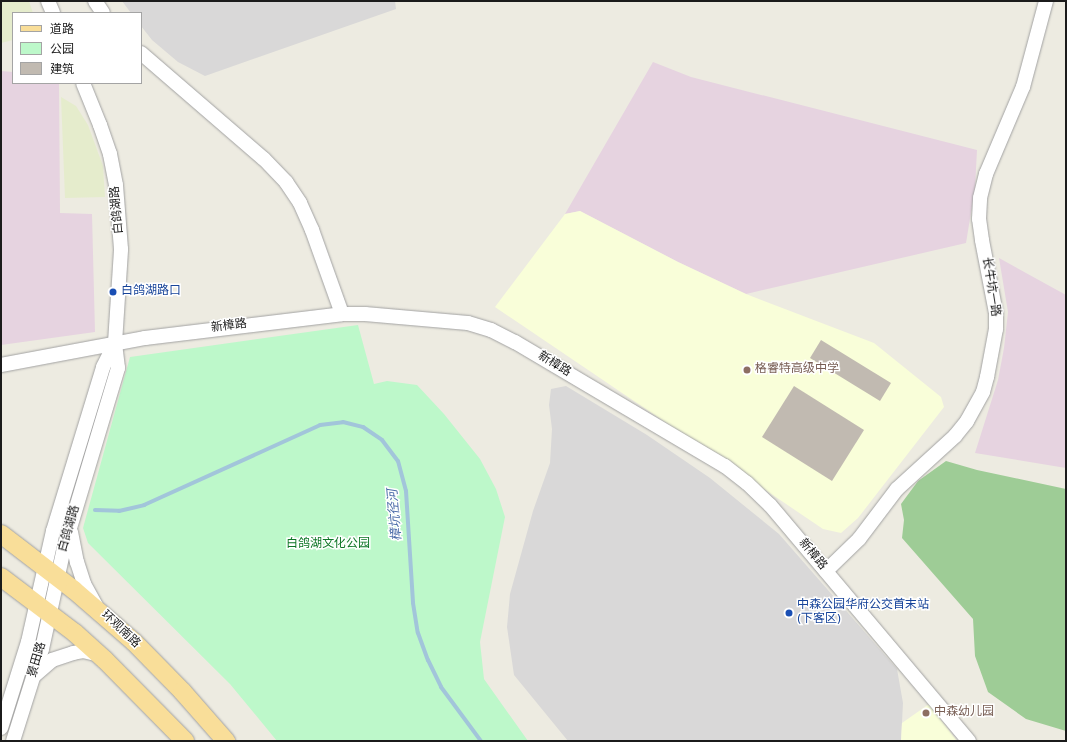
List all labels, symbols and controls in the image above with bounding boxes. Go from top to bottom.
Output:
legend [12,12,142,84]
text: 道路 [50,22,74,38]
text: 公园 [50,42,74,58]
text: 建筑 [50,62,74,78]
street label: 白鸽湖路 [109,185,127,235]
street label: 长牛坑一路 [978,256,1002,318]
place label: 白鸽湖路口 [121,285,181,299]
marker: 白鸽湖路口 [108,287,118,297]
street label: 新樟路 [210,318,248,336]
street label: 新樟路 [535,350,573,380]
place label: 格睿特高级中学 [755,363,839,377]
marker: 格睿特高级中学 [742,365,752,375]
water label: 樟坑径河 [386,488,406,542]
street label: 白鸽湖路 [56,504,84,554]
street label: 新樟路 [795,537,829,573]
park label: 白鸽湖文化公园 [286,538,370,552]
place label: 中森公园华府公交首末站 (下客区) [797,599,929,627]
street label: 环观南路 [98,608,142,652]
marker: 中森公园华府公交首末站 (下客区) [784,608,794,618]
street label: 景田路 [26,641,50,679]
place label: 中森幼儿园 [934,706,994,720]
marker: 中森幼儿园 [921,708,931,718]

